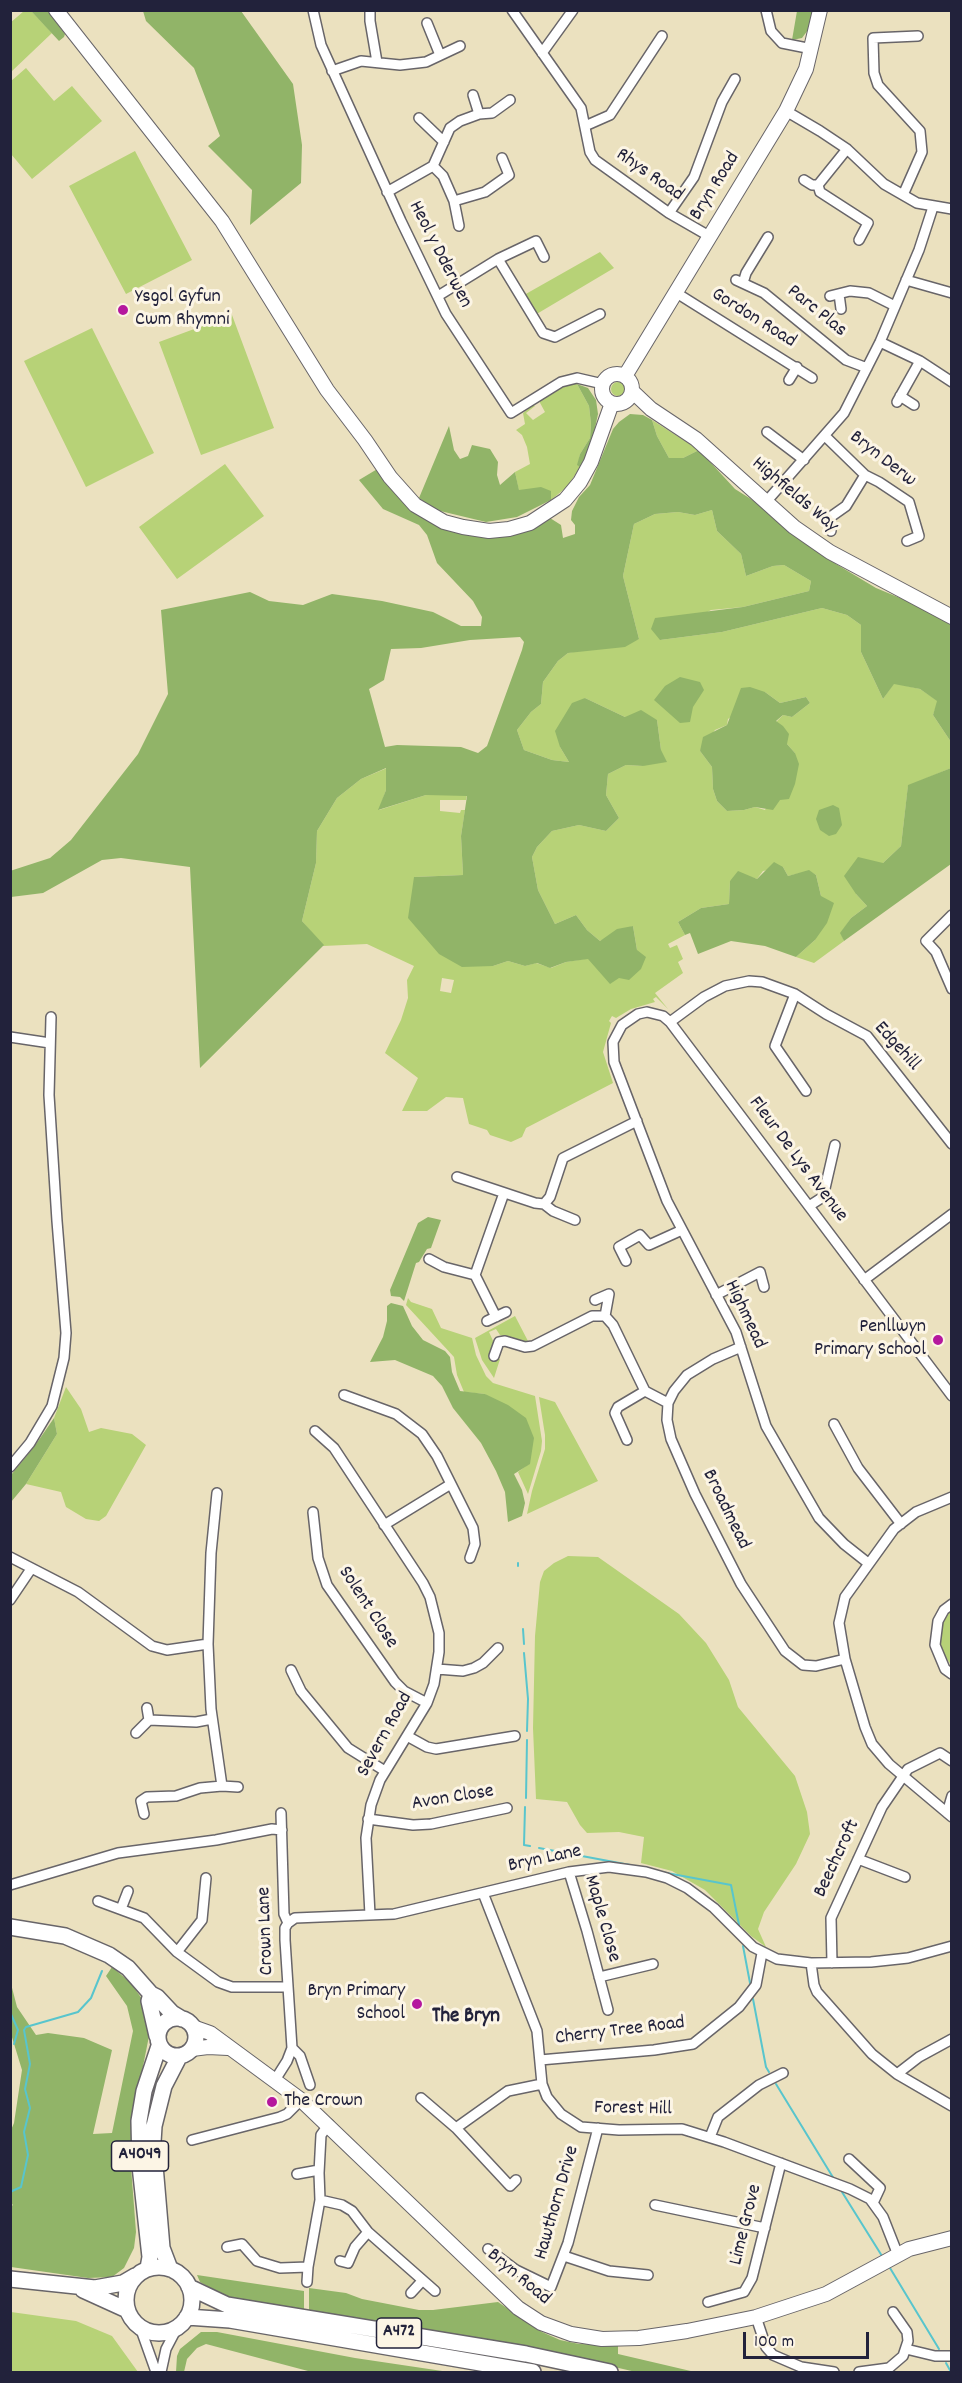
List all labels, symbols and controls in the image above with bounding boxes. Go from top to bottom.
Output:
street label: Rhys Road [610,144,688,208]
street label: Bryn Road [686,148,746,226]
street label: Heol y Dderwen [402,198,476,312]
street label: Parc Plas [781,281,851,343]
street label: Gordon Road [706,283,800,355]
place label: Ysgol Gyfun Cwm Rhymni [135,286,230,333]
marker: Ysgol Gyfun Cwm Rhymni [116,303,130,317]
street label: Bryn Derw [844,426,920,494]
street label: Highfields Way [746,453,842,539]
street label: Edgehill [868,1017,924,1077]
street label: Fleur De Lys Avenue [742,1093,852,1227]
street label: Highmead [718,1277,770,1353]
place label: Penllwyn Primary School [814,1316,926,1363]
marker: Penllwyn Primary School [931,1333,945,1347]
street label: Broadmead [695,1466,755,1554]
street label: Solent Close [332,1562,402,1654]
street label: Severn Road [353,1688,419,1782]
street label: Avon Close [410,1781,496,1817]
street label: Beechcroft [810,1816,866,1902]
street label: Bryn Lane [506,1841,584,1879]
street label: Maple Close [577,1873,625,1965]
street label: Crown Lane [253,1886,281,1976]
place label: Bryn Primary School [307,1980,405,2027]
marker: Bryn Primary School [410,1997,424,2011]
district label: The Bryn [432,2005,500,2031]
street label: Cherry Tree Road [554,2012,686,2052]
place label: The Crown [284,2090,363,2114]
marker: The Crown [265,2095,279,2109]
street label: Forest Hill [594,2097,672,2123]
road number: A4049 [112,2141,168,2171]
street label: Hawthorn Drive [530,2143,586,2263]
street label: Lime Grove [725,2182,769,2268]
street label: Bryn Road [481,2244,555,2312]
road number: A472 [376,2318,422,2348]
scale bar [746,2320,872,2358]
text: 100 m [754,2330,794,2355]

